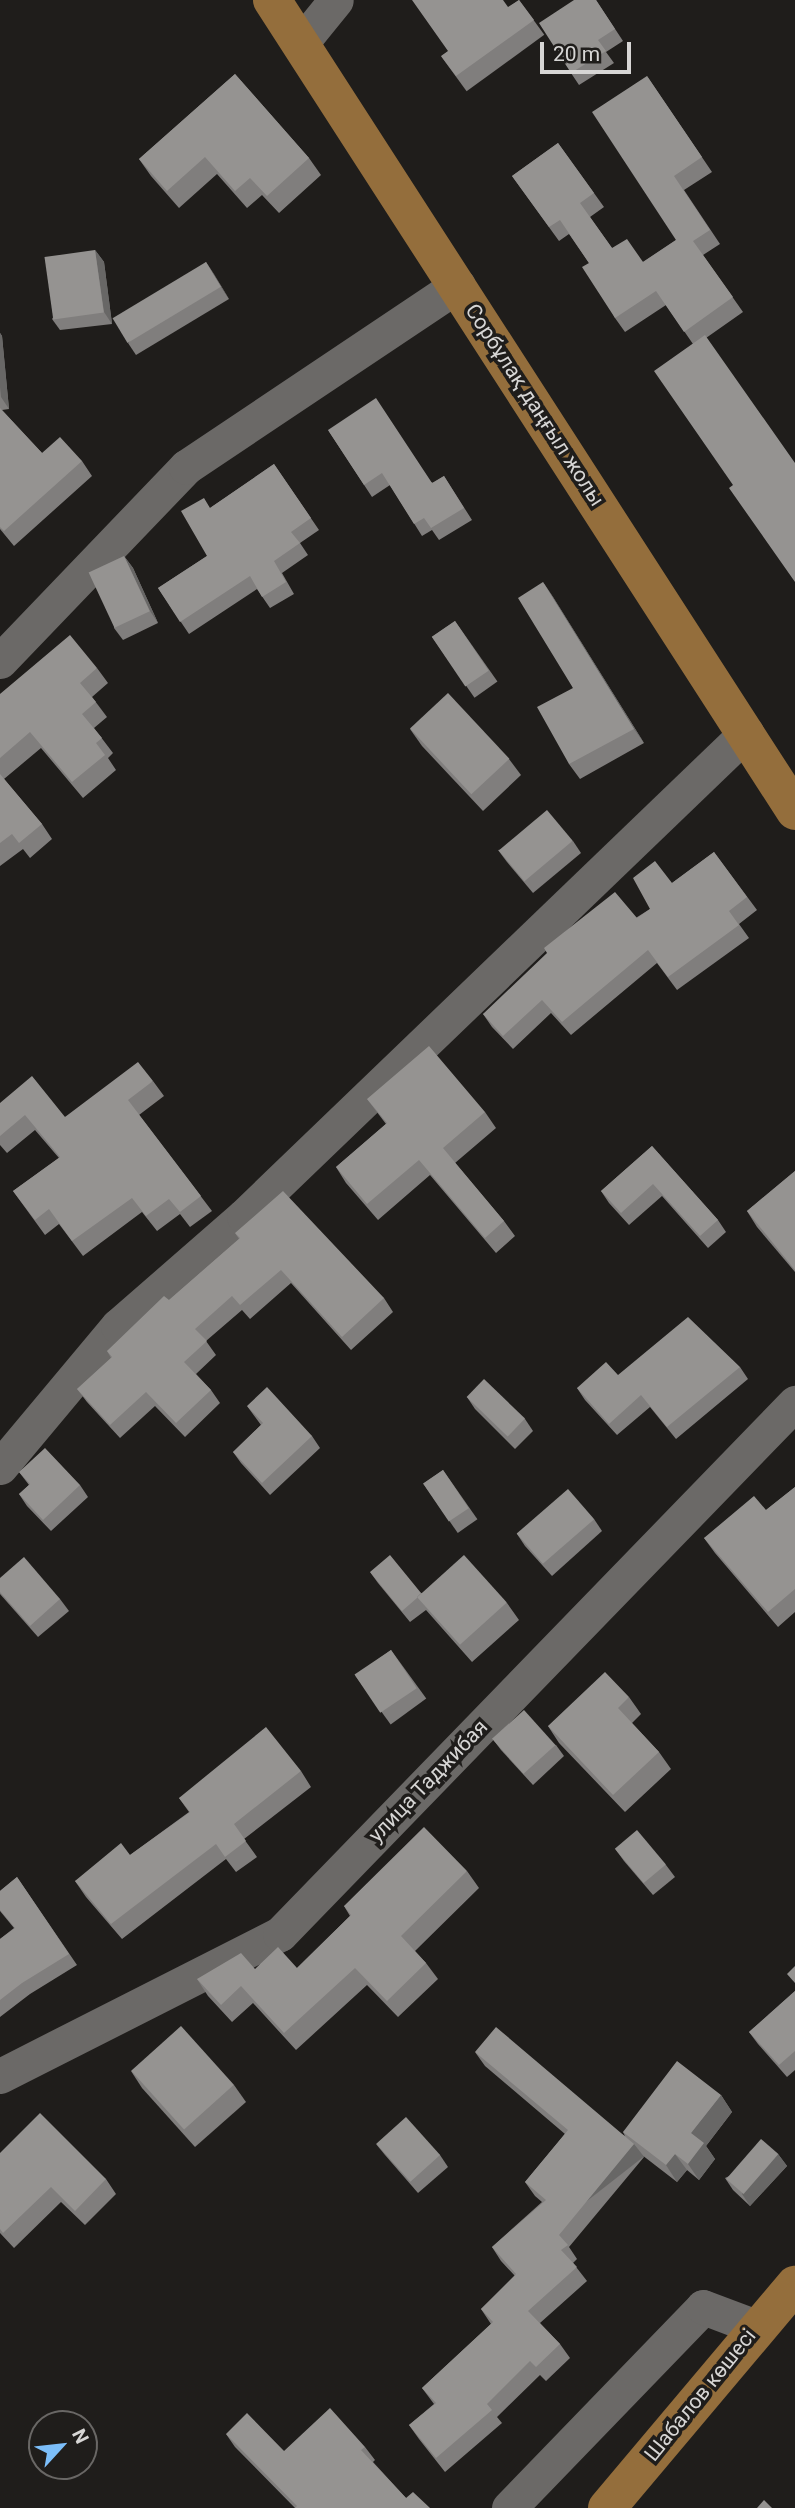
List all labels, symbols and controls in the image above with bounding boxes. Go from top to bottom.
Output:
scale bar [543,28,634,72]
text: 20 m [553,42,600,66]
street label: Сорбұлақ даңғыл жолы [460,299,610,511]
street label: улица Таджибая [363,1714,493,1848]
street label: Шабалов көшесі [639,2324,761,2466]
north arrow [28,2410,98,2480]
text: N [67,2425,94,2447]

